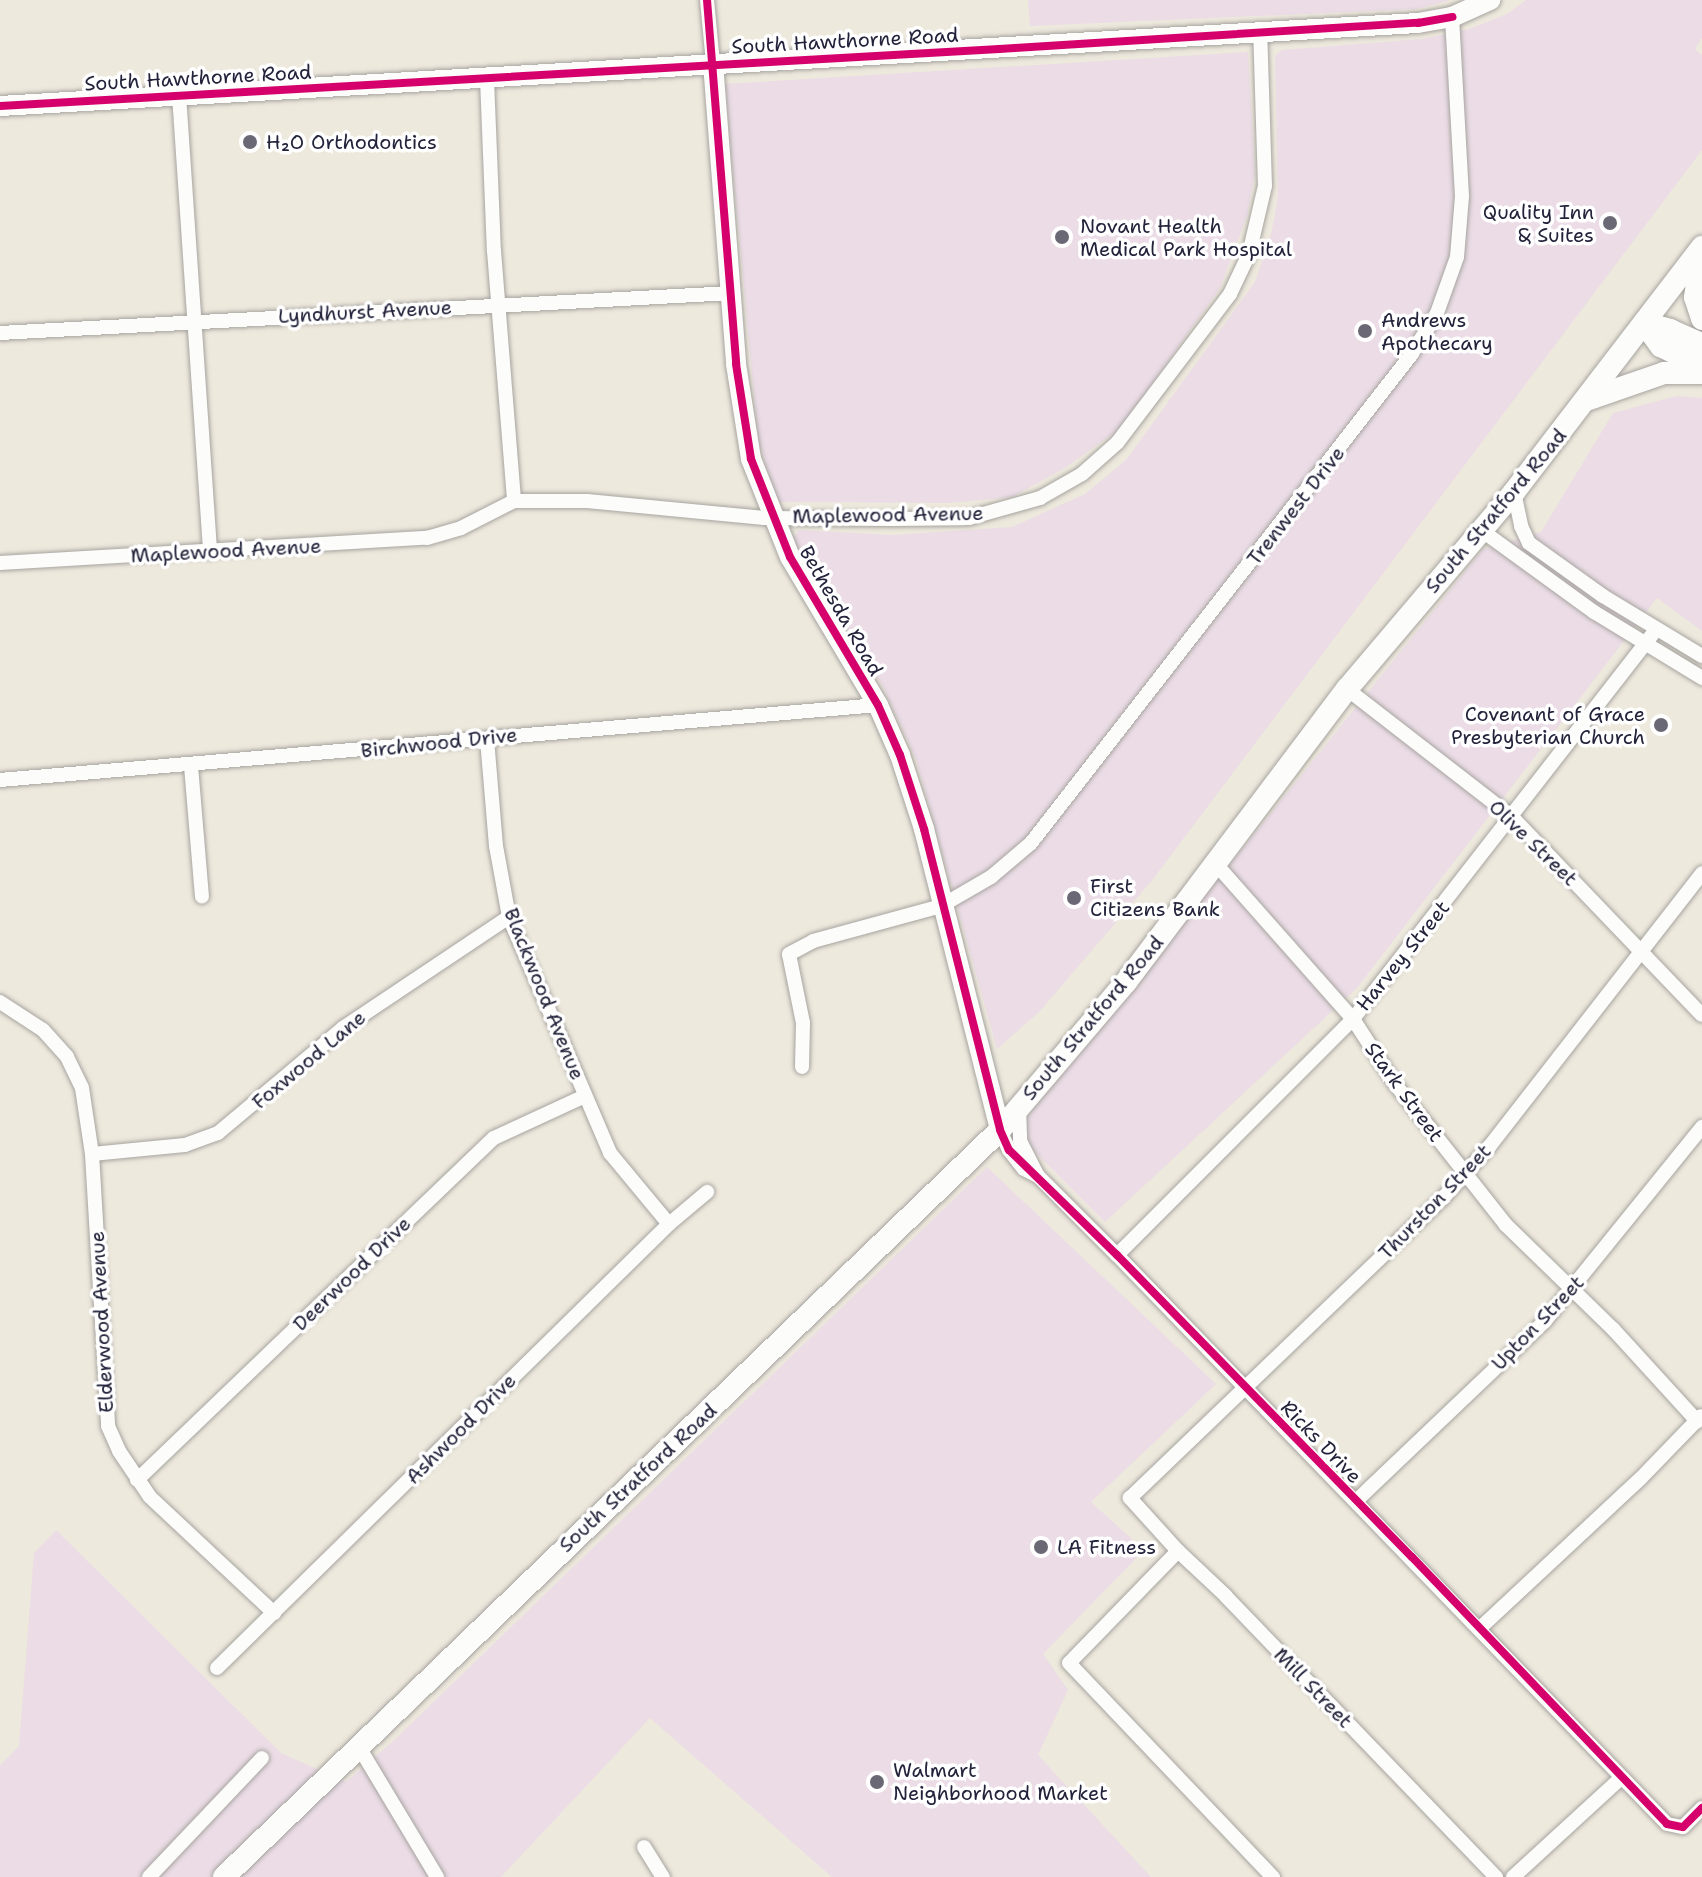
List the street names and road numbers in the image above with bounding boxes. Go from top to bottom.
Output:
street label: South Hawthorne Road [731,23,959,59]
street label: South Hawthorne Road [84,60,312,96]
street label: Lyndhurst Avenue [277,295,453,329]
street label: South Stratford Road [1420,424,1572,598]
street label: Trenwest Drive [1242,442,1350,570]
street label: Maplewood Avenue [792,501,984,529]
street label: Maplewood Avenue [130,534,322,568]
street label: Bethesda Road [794,542,888,680]
street label: Birchwood Drive [360,723,518,763]
street label: Olive Street [1484,795,1582,891]
street label: Harvey Street [1351,896,1455,1016]
street label: Blackwood Avenue [499,905,589,1083]
street label: South Stratford Road [1017,931,1169,1105]
street label: Foxwood Lane [247,1006,371,1114]
street label: Stark Street [1360,1038,1448,1146]
street label: Thurston Street [1374,1139,1496,1265]
street label: Deerwood Drive [288,1212,416,1336]
street label: Elderwood Avenue [85,1230,119,1414]
street label: Upton Street [1487,1271,1589,1375]
street label: Ashwood Drive [401,1369,521,1489]
street label: Ricks Drive [1276,1396,1366,1488]
street label: South Stratford Road [554,1399,722,1557]
street label: Mill Street [1269,1643,1357,1733]

